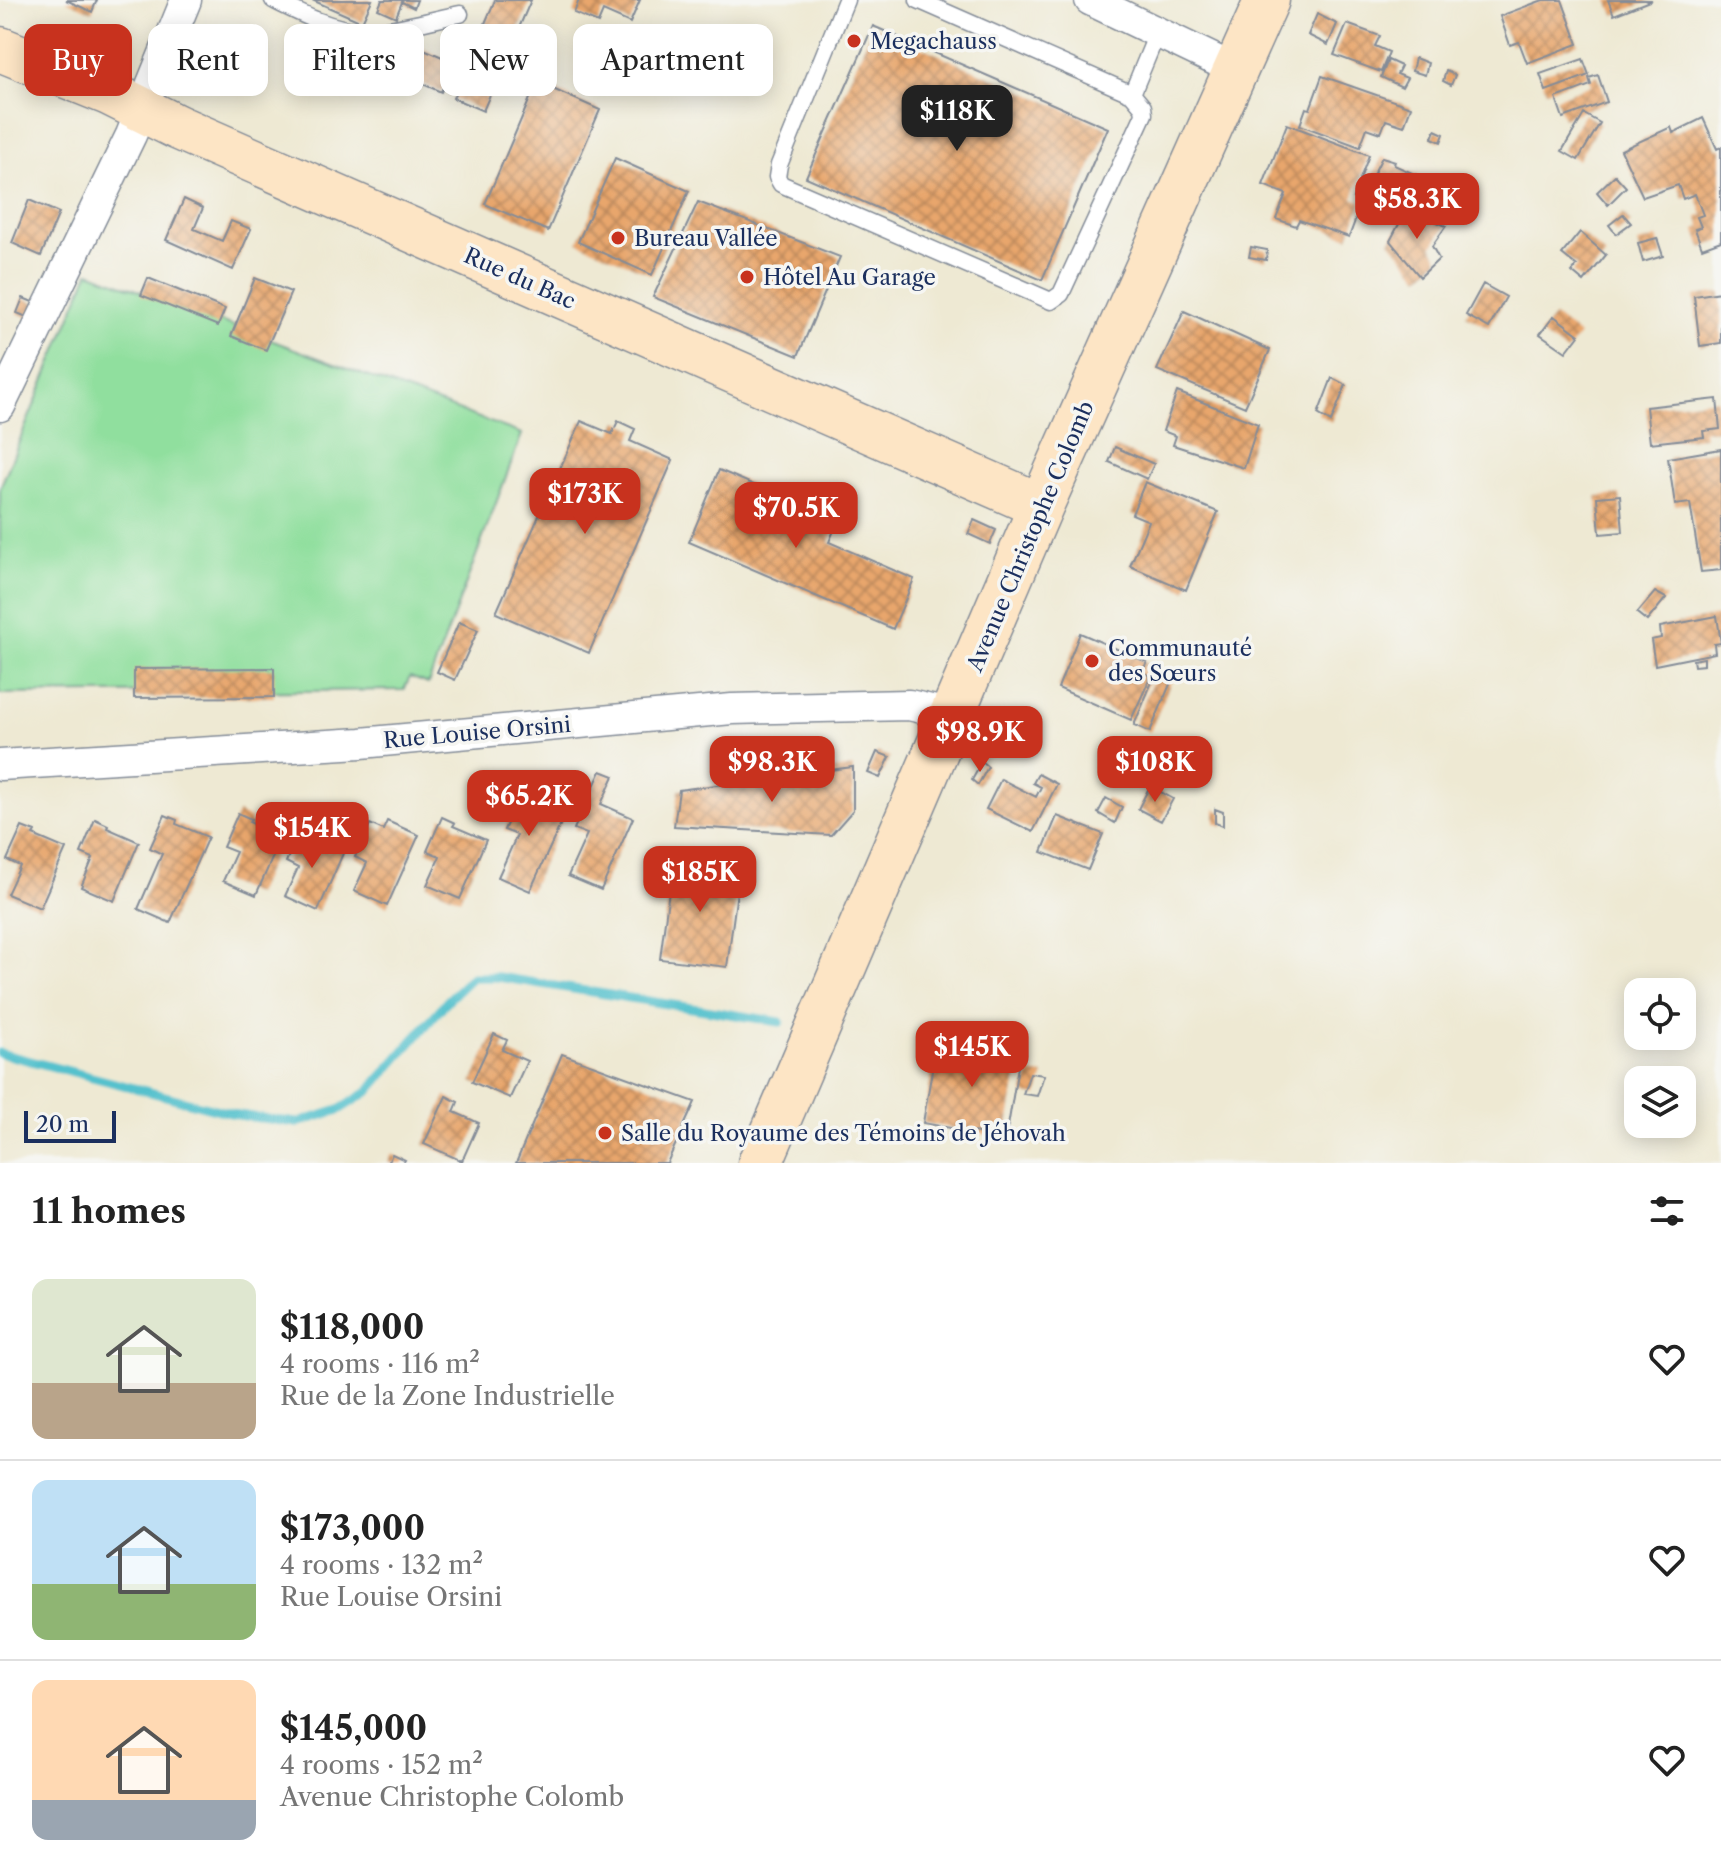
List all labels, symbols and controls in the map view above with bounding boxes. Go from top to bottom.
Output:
chip: Buy [24,24,132,96]
chip: Rent [148,24,268,96]
chip: Filters [284,24,424,96]
chip: New [440,24,557,96]
chip: Apartment [573,24,773,96]
place label: Megachauss [870,28,997,55]
marker: Megachauss [845,32,863,50]
pin: $118K [901,85,1013,153]
text: $118K [920,95,994,127]
pin: $58.3K [1352,173,1482,241]
text: $58.3K [1373,183,1461,215]
place label: Bureau Vallée [634,225,778,252]
marker: Bureau Vallée [609,229,627,247]
street label: Rue du Bac [460,242,580,315]
place label: Hôtel Au Garage [763,264,936,291]
marker: Hôtel Au Garage [738,268,756,286]
street label: Avenue Christophe Colomb [961,397,1100,676]
pin: $173K [529,468,641,536]
text: $173K [547,478,623,510]
pin: $70.5K [731,482,861,550]
text: $70.5K [753,492,839,524]
place label: Communauté des Sœurs [1108,635,1252,687]
marker: Communauté des Sœurs [1083,652,1101,670]
pin: $98.9K [915,706,1045,774]
street label: Rue Louise Orsini [382,711,572,754]
text: $98.9K [936,716,1024,748]
pin: $98.3K [707,736,837,804]
pin: $108K [1099,736,1211,804]
text: $98.3K [728,746,816,778]
text: $108K [1115,746,1195,778]
pin: $65.2K [464,770,594,838]
text: $65.2K [485,780,573,812]
pin: $154K [256,802,368,870]
text: $154K [274,812,350,844]
pin: $185K [644,846,756,914]
text: $185K [661,856,739,888]
map controls [1624,978,1696,1138]
button: locate [1624,978,1696,1050]
pin: $145K [916,1021,1028,1089]
text: $145K [934,1031,1010,1063]
button: layers [1624,1066,1696,1138]
scale bar [24,1107,116,1143]
text: 20 m [36,1111,89,1138]
place label: Salle du Royaume des Témoins de Jéhovah [621,1120,1066,1147]
marker: Salle du Royaume des Témoins de Jéhovah [596,1124,614,1142]
icon: filters [1645,1189,1689,1233]
text: 11 homes [32,1190,186,1232]
text: $118,000 [280,1306,424,1348]
icon: home [96,1311,192,1407]
icon: heart [1645,1337,1689,1381]
text: 4 rooms · 116 m² [280,1348,480,1380]
text: Rue de la Zone Industrielle [280,1380,615,1412]
text: $173,000 [280,1507,425,1549]
icon: home [96,1512,192,1608]
icon: heart [1645,1538,1689,1582]
text: 4 rooms · 132 m² [280,1549,483,1581]
text: Rue Louise Orsini [280,1581,502,1613]
text: $145,000 [280,1707,427,1749]
icon: home [96,1712,192,1808]
icon: heart [1645,1738,1689,1782]
text: 4 rooms · 152 m² [280,1749,483,1781]
text: Avenue Christophe Colomb [280,1781,624,1813]

